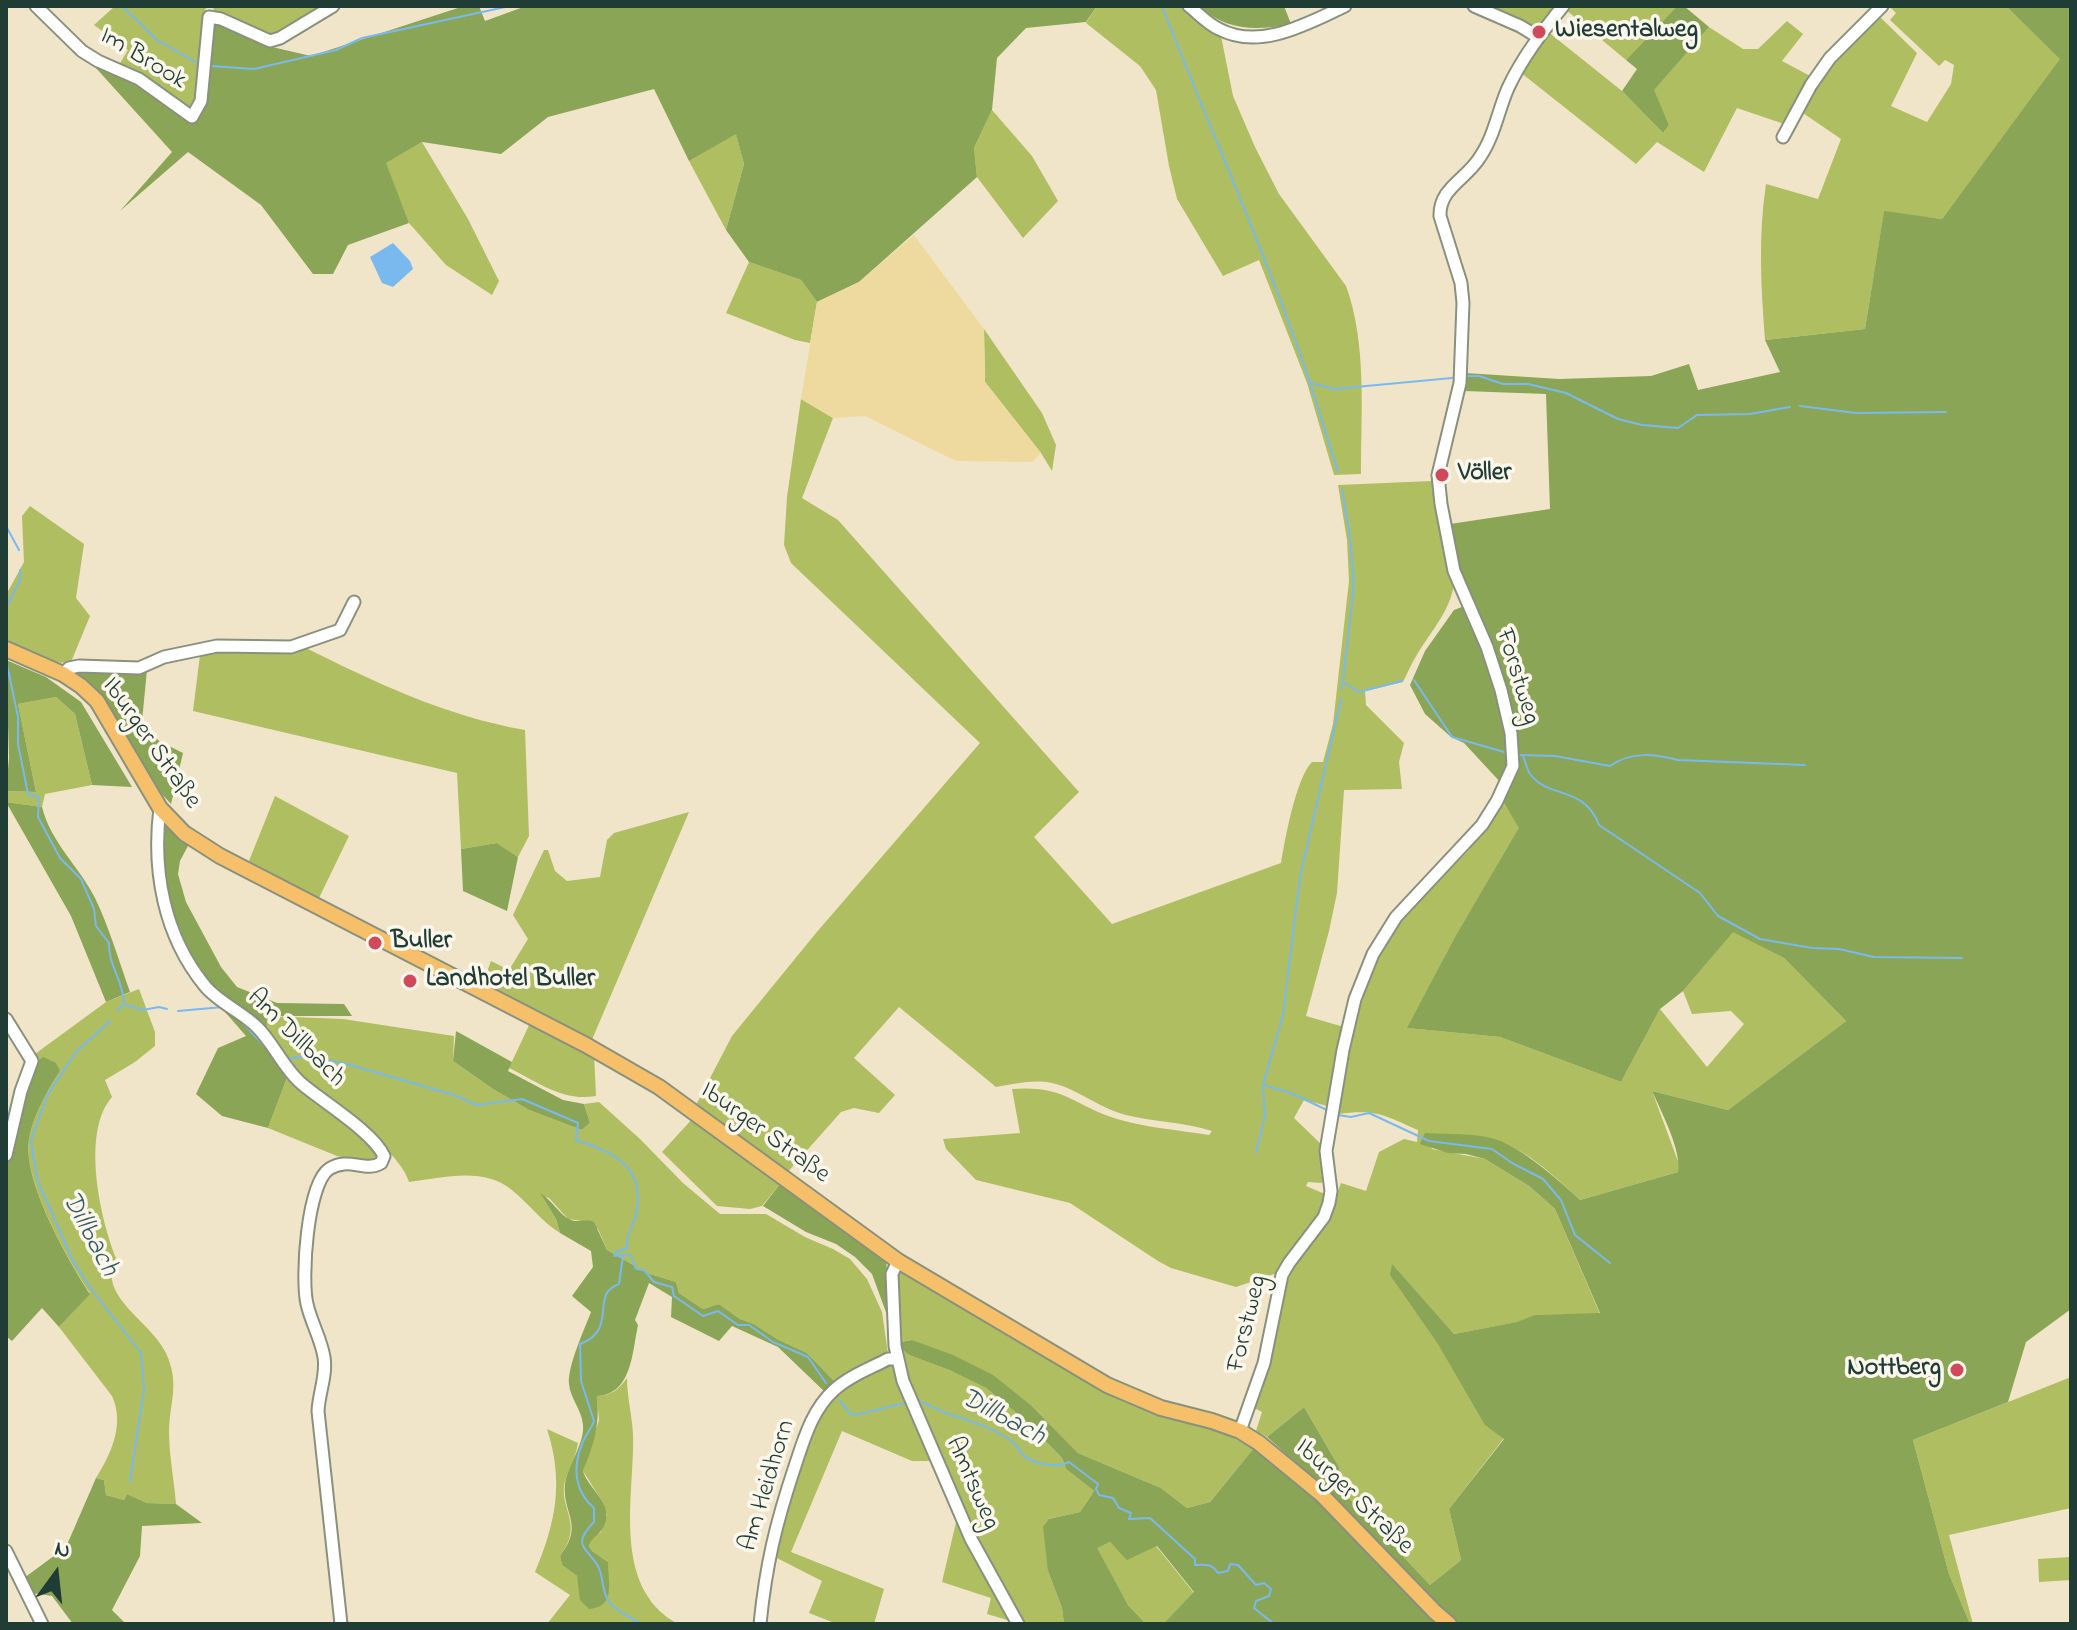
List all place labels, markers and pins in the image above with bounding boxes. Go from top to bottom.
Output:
place label: Wiesentalweg [1555,16,1698,48]
marker: Wiesentalweg [1530,23,1548,41]
place label: Völler [1458,459,1511,491]
marker: Völler [1433,466,1451,484]
place label: Buller [391,927,452,959]
marker: Buller [366,934,384,952]
place label: Landhotel Buller [426,965,595,997]
marker: Landhotel Buller [401,972,419,990]
place label: Nottberg [1847,1354,1941,1386]
marker: Nottberg [1948,1361,1966,1379]

